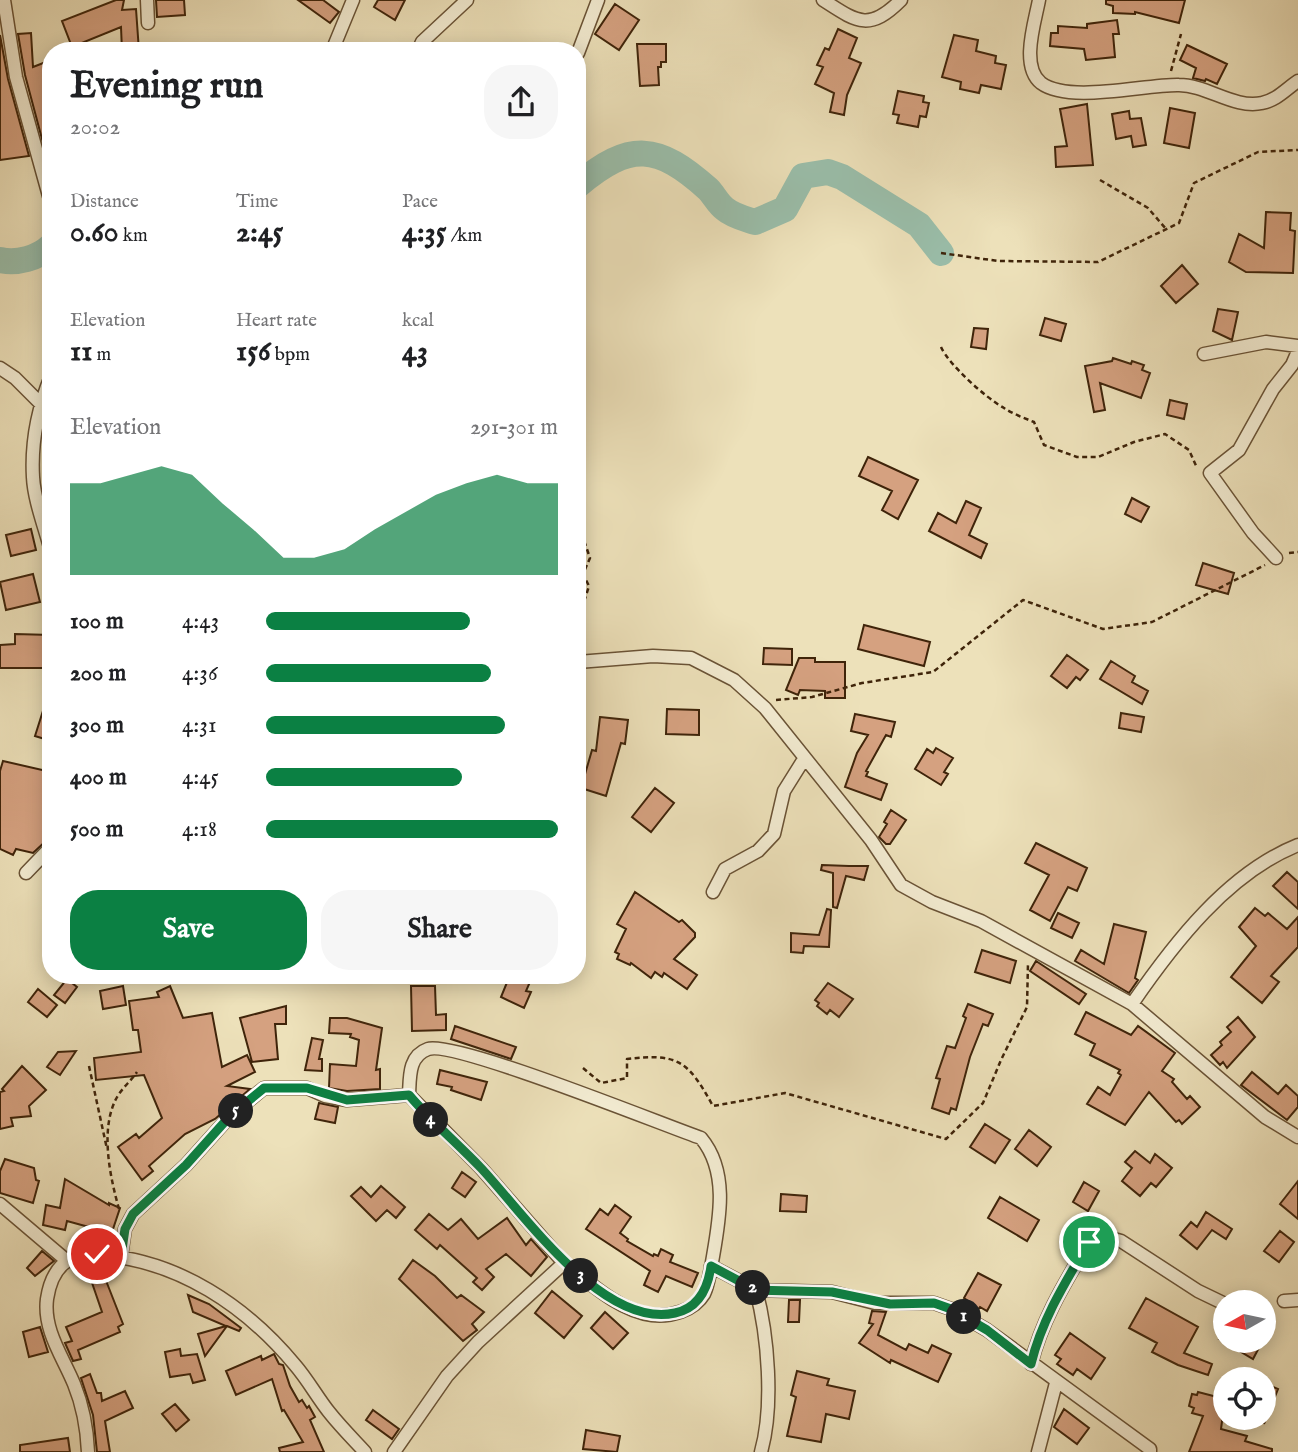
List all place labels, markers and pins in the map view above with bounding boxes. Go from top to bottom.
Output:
pin: 5 [218,1094,254,1128]
pin: 4 [414,1102,448,1138]
pin [1059,1212,1119,1272]
pin [67,1224,127,1284]
pin: 3 [564,1258,598,1294]
pin: 2 [736,1270,770,1306]
pin: 1 [946,1300,982,1334]

